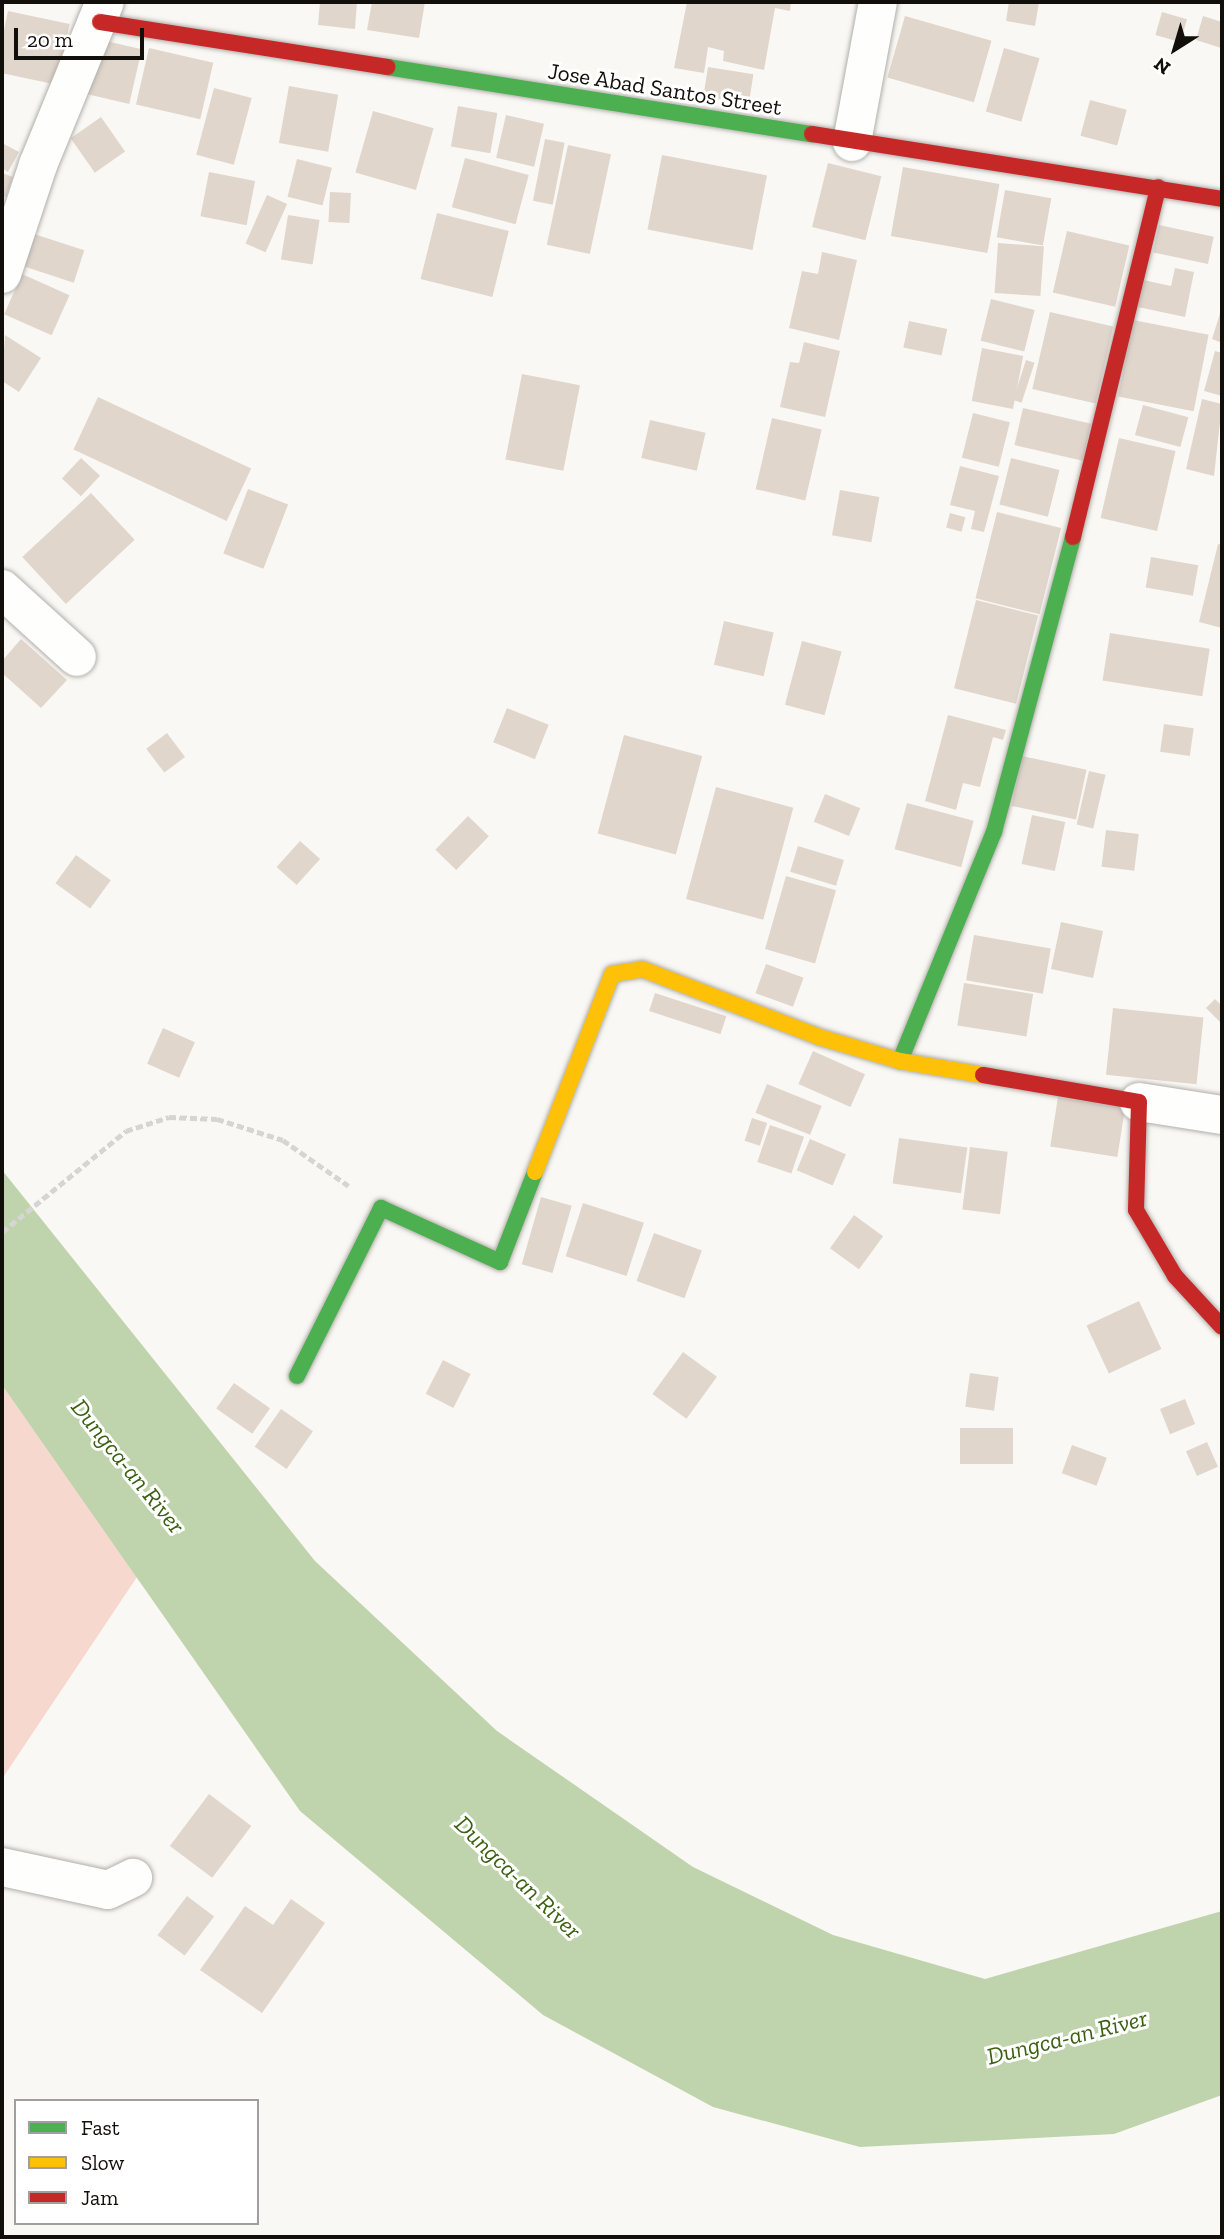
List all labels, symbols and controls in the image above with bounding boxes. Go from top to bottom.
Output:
scale bar [18,14,147,58]
north arrow [1140,14,1210,84]
text: 20 m [27,27,73,52]
text: N [1149,53,1175,80]
street label: Jose Abad Santos Street [546,57,784,121]
water label: Dungca-an River [65,1393,191,1539]
water label: Dungca-an River [449,1809,587,1945]
water label: Dungca-an River [984,2003,1150,2071]
legend [14,2099,259,2225]
text: Fast [81,2115,120,2140]
text: Slow [81,2150,124,2175]
text: Jam [81,2185,118,2210]

